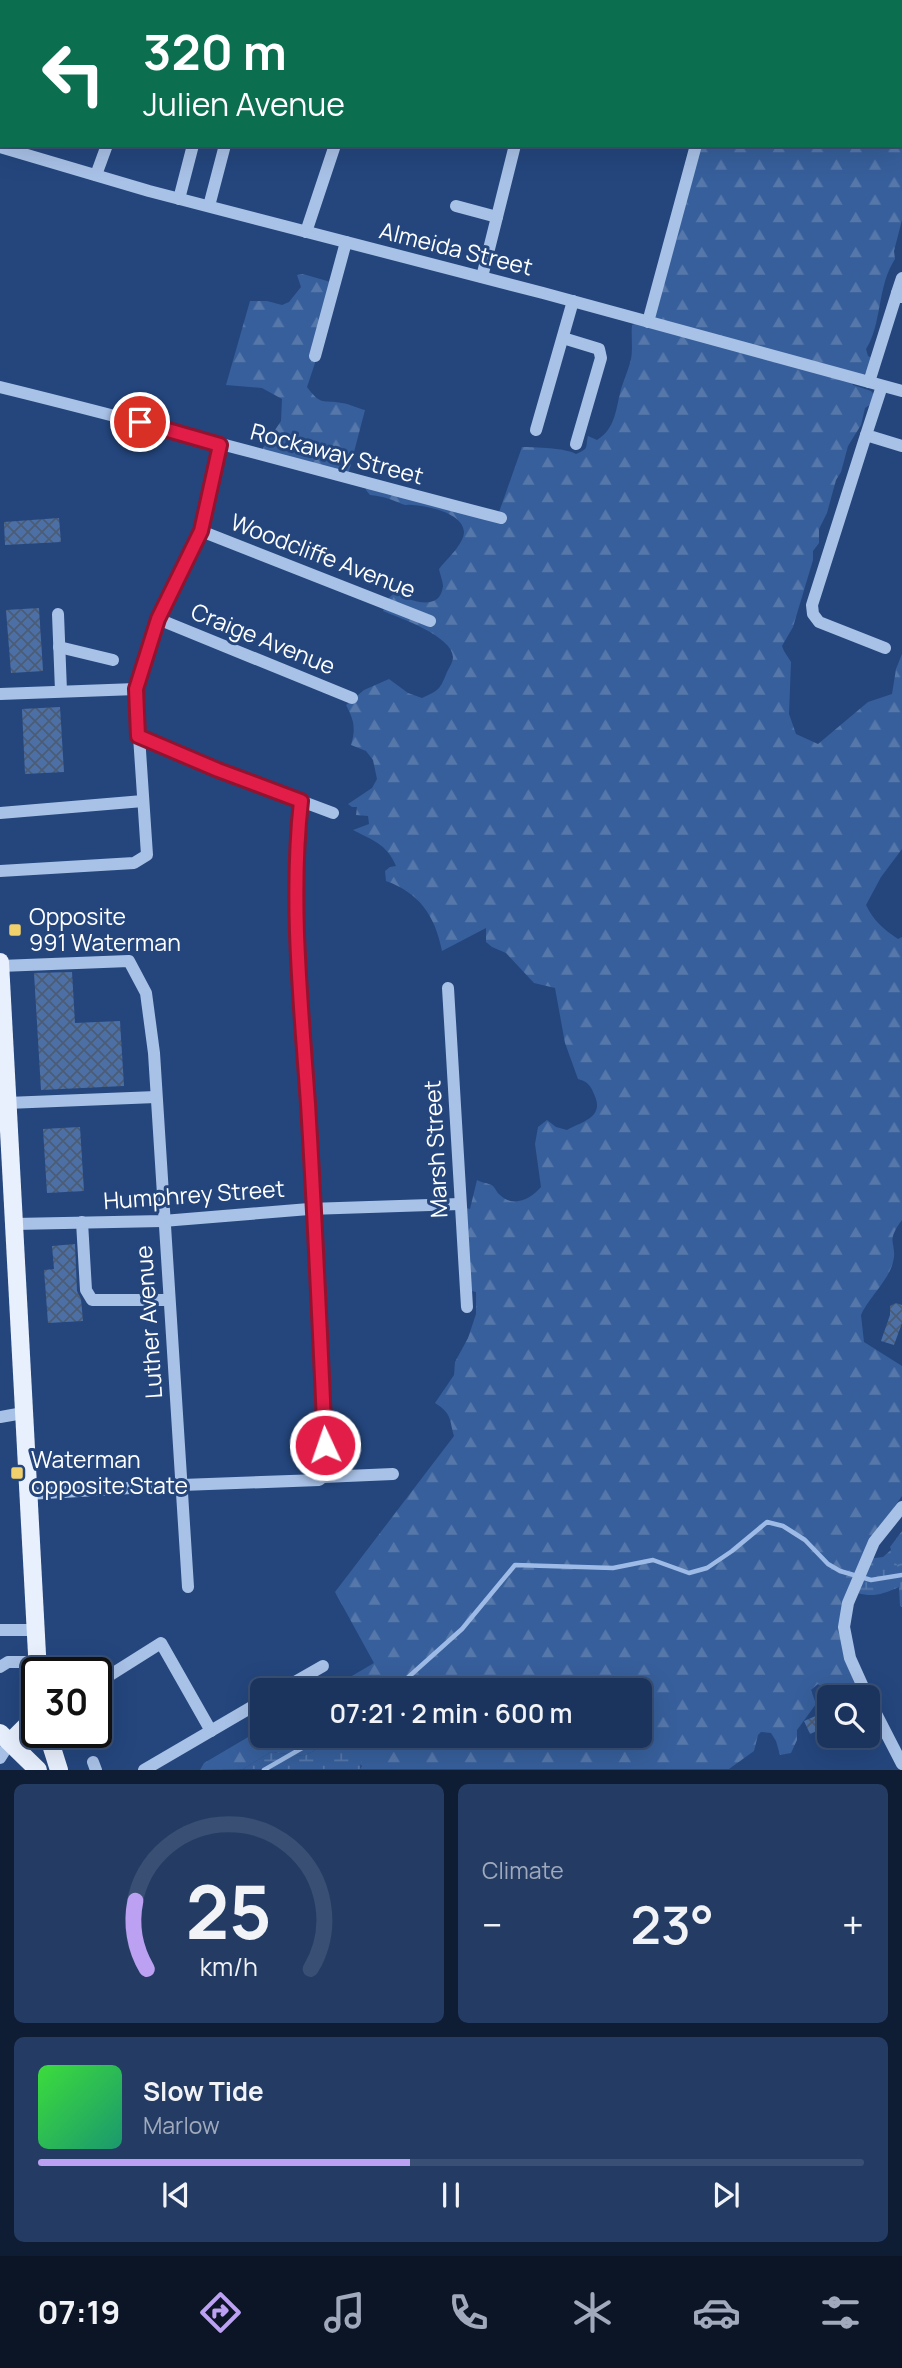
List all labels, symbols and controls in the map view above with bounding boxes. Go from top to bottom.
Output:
text: 320 m [143,18,287,85]
icon: left [28,28,119,119]
text: Julien Avenue [143,82,345,126]
street label: Almeida Street [376,214,536,283]
pin [110,392,170,452]
icon: arrive [121,403,159,441]
street label: Rockaway Street [247,415,427,492]
street label: Woodcliffe Avenue [226,505,420,605]
street label: Craige Avenue [187,595,340,682]
place label: Opposite 991 Waterman [29,900,181,958]
marker: Opposite 991 Waterman [7,922,23,938]
street label: Marsh Street [415,1079,455,1219]
street label: Humphrey Street [102,1172,286,1216]
street label: Luther Avenue [127,1244,169,1400]
position arrow [288,1408,362,1482]
place label: Waterman opposite State [31,1443,188,1501]
marker: Waterman opposite State [9,1465,25,1481]
speed limit sign: 30 [21,1657,112,1748]
map controls [817,1685,880,1748]
button: search [817,1685,880,1748]
text: 07:21 · 2 min · 600 m [330,1695,572,1731]
text: Climate [482,1854,564,1886]
text: 25 [186,1862,272,1962]
text: 23° [630,1889,714,1960]
text: − [482,1898,503,1950]
text: + [842,1898,864,1950]
text: km/h [200,1949,258,1984]
text: Slow Tide [143,2073,264,2109]
text: Marlow [143,2109,220,2141]
icon: previous [157,2176,195,2214]
icon: pause [432,2176,470,2214]
icon: next [707,2176,745,2214]
icon: directions [196,2288,245,2337]
icon: music [320,2288,369,2337]
icon: phone [444,2288,493,2337]
icon: climate [568,2288,617,2337]
icon: car [692,2288,741,2337]
icon: filters [816,2288,865,2337]
text: 07:19 [38,2290,121,2334]

